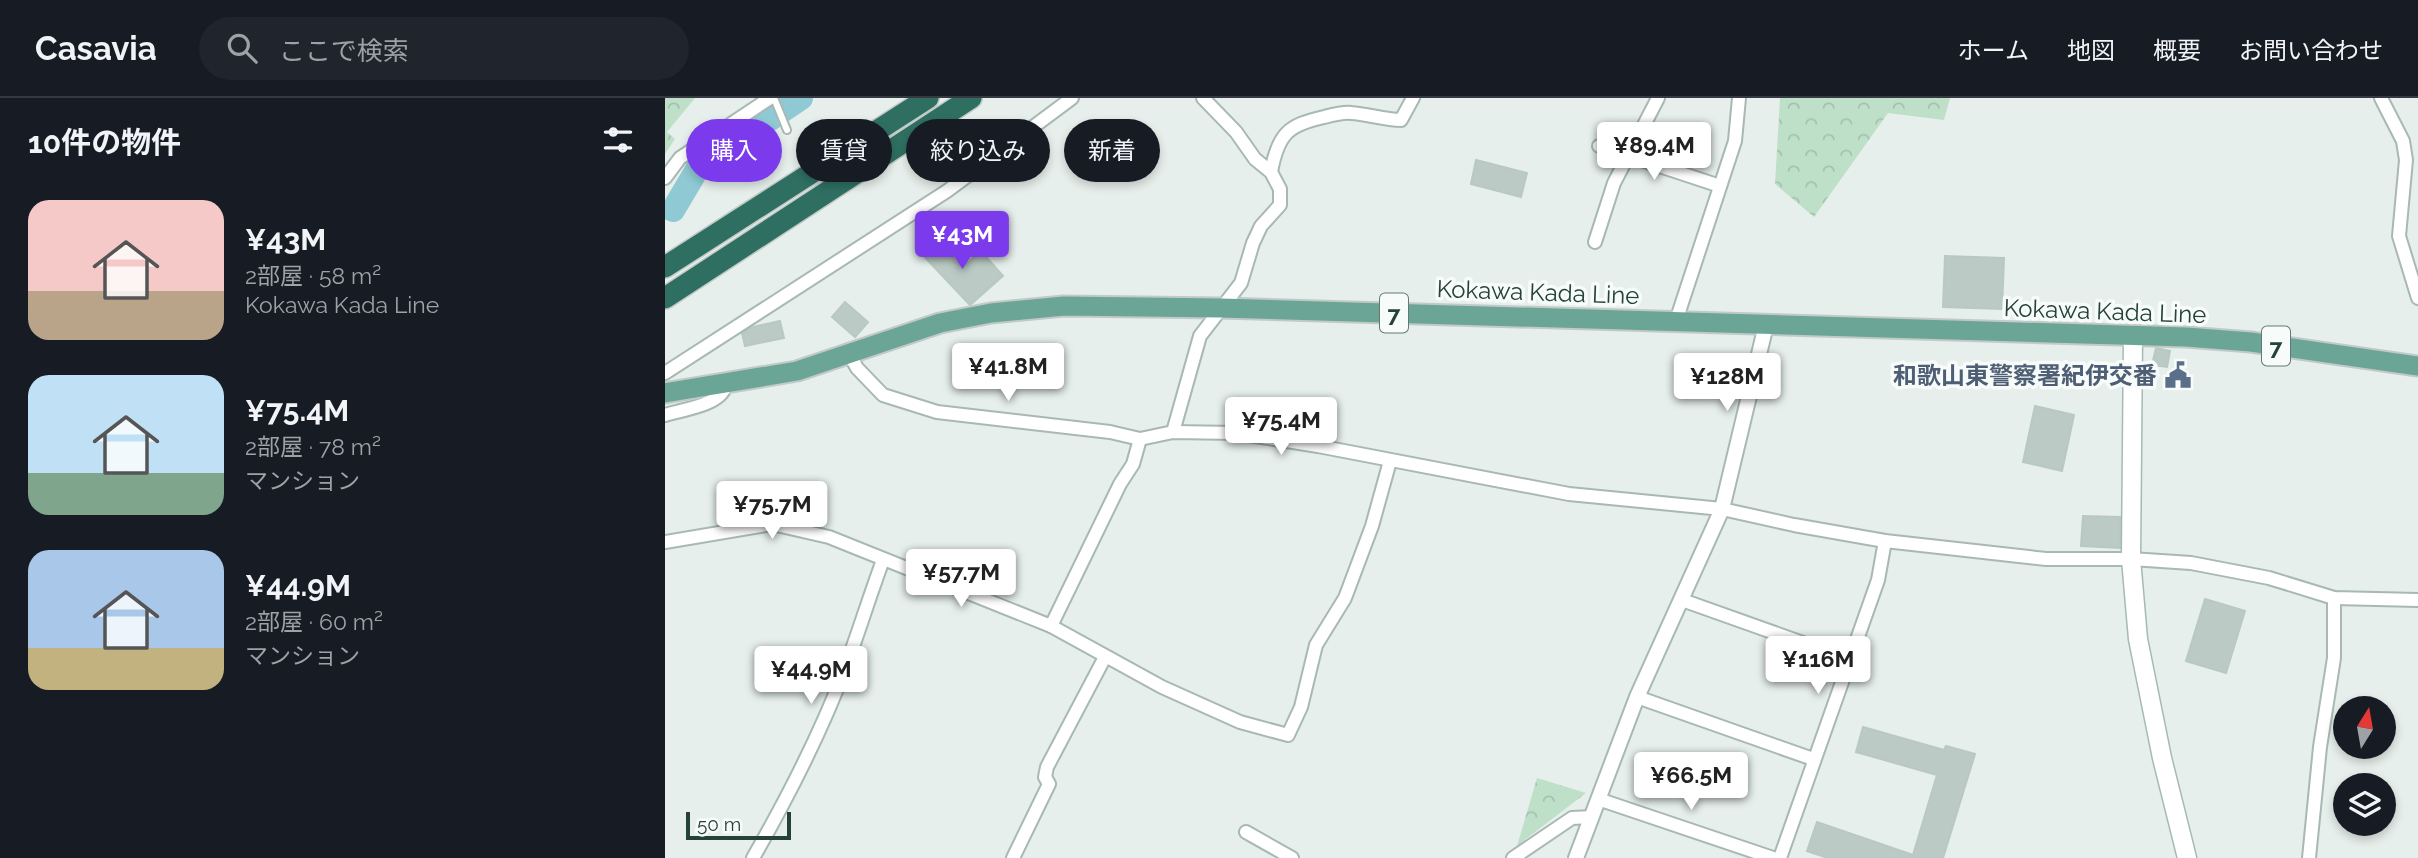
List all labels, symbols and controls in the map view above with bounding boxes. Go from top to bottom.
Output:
search box [199,17,689,80]
text: Casavia [35,29,157,68]
icon: search [223,29,261,67]
text: ここで検索 [279,36,409,66]
text: ホーム [1958,36,2029,65]
text: 地図 [2067,36,2115,65]
text: 概要 [2153,36,2201,65]
text: お問い合わせ [2239,36,2383,65]
chip: 購入 [686,119,782,182]
chip: 賃貸 [796,119,892,182]
chip: 絞り込み [906,119,1050,182]
chip: 新着 [1064,119,1160,182]
icon: filters [599,121,637,159]
pin: ¥89.4M [1597,122,1711,182]
text: 10件の物件 [28,125,181,160]
text: ¥89.4M [1613,131,1695,158]
pin: ¥43M [921,212,1003,271]
text: ¥43M [931,220,993,247]
text: ¥43M [245,222,326,257]
icon: home [84,228,168,312]
text: 2部屋 · 58 m² [245,262,381,289]
street label: Kokawa Kada Line [1436,274,1640,310]
text: Kokawa Kada Line [245,291,439,318]
street label: Kokawa Kada Line [2003,293,2207,329]
road number: 7 [1380,294,1408,332]
road number: 7 [2262,327,2290,366]
pin: ¥41.8M [951,344,1065,403]
text: ¥41.8M [968,352,1048,379]
pin: ¥128M [1678,354,1776,413]
public building icon: 和歌山東警察署紀伊交番 [2163,360,2193,390]
place label: 和歌山東警察署紀伊交番 [1893,361,2157,390]
text: ¥128M [1690,362,1764,389]
text: ¥75.4M [245,393,349,428]
pin: ¥75.4M [1224,398,1338,457]
icon: home [84,403,168,487]
text: ¥75.4M [1241,406,1321,433]
text: 2部屋 · 78 m² [245,433,381,460]
text: マンション [245,467,360,494]
pin: ¥75.7M [715,482,829,541]
text: ¥75.7M [732,490,812,517]
pin: ¥57.7M [904,550,1018,609]
text: ¥57.7M [922,558,1000,585]
text: ¥44.9M [245,568,351,603]
icon: home [84,578,168,662]
text: 2部屋 · 60 m² [245,608,383,635]
pin: ¥116M [1769,636,1867,696]
text: マンション [245,642,360,669]
text: ¥116M [1782,645,1854,672]
pin: ¥44.9M [754,646,868,706]
text: ¥44.9M [770,655,852,682]
north arrow [2333,696,2396,760]
map controls [2333,696,2396,836]
pin: ¥66.5M [1634,752,1748,812]
text: ¥66.5M [1650,761,1732,788]
button: layers [2333,773,2396,836]
scale bar [686,809,791,841]
text: 50 m [697,813,741,835]

